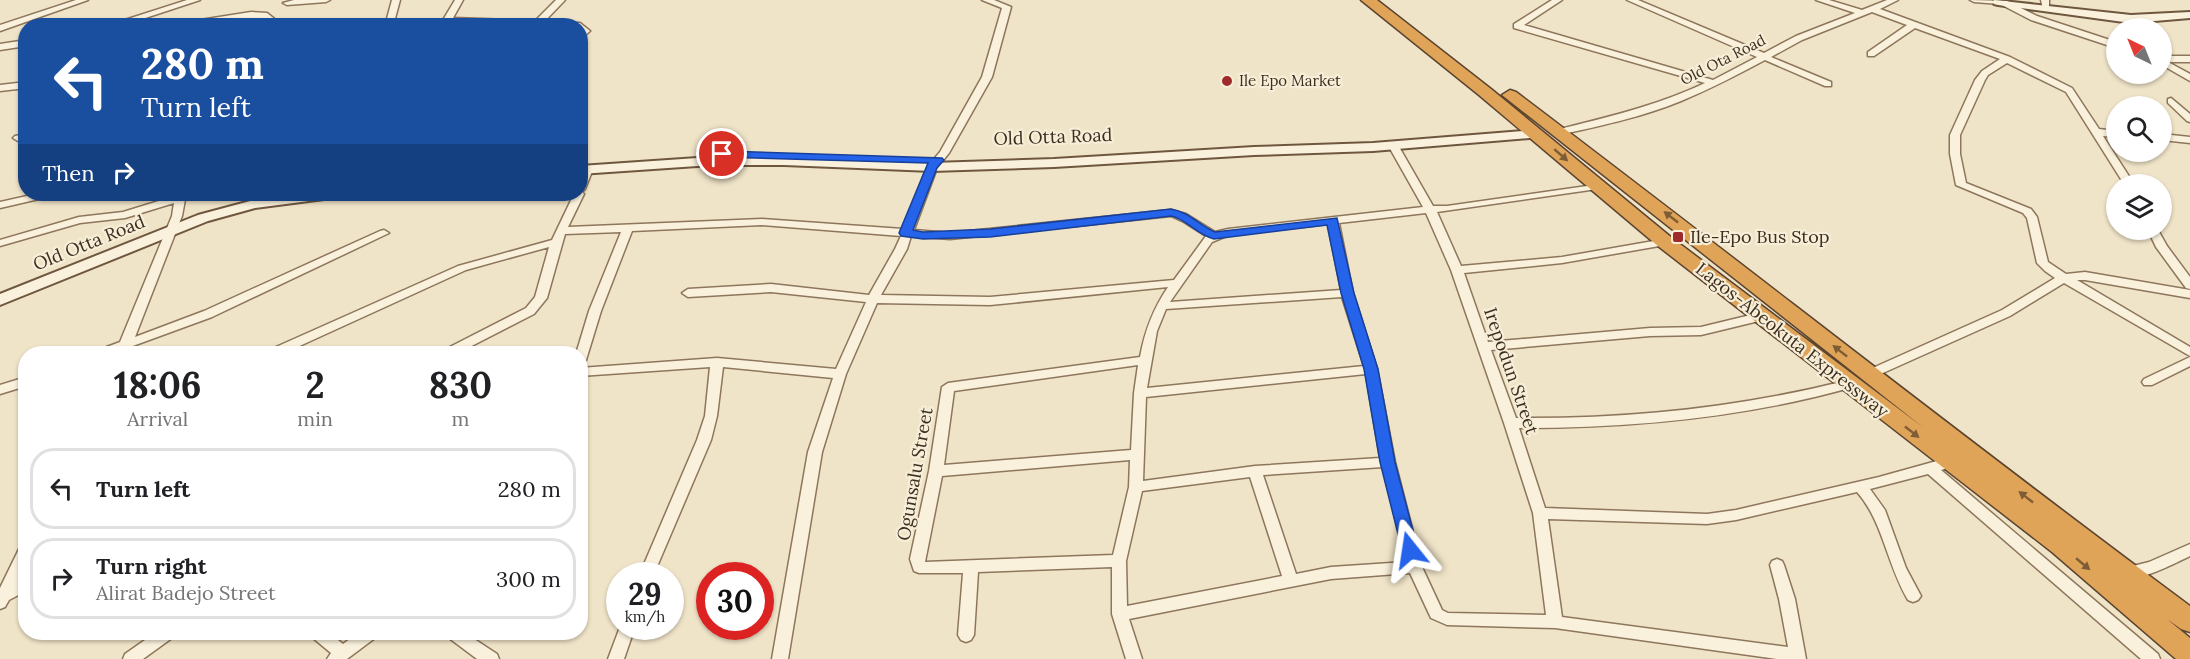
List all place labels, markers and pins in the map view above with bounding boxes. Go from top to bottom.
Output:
place label: Ile Epo Market [1239,71,1341,90]
marker: Ile Epo Market [1220,74,1234,88]
pin [696,128,747,179]
place label: Ile-Epo Bus Stop [1690,225,1830,248]
marker: Ile-Epo Bus Stop [1671,230,1685,244]

